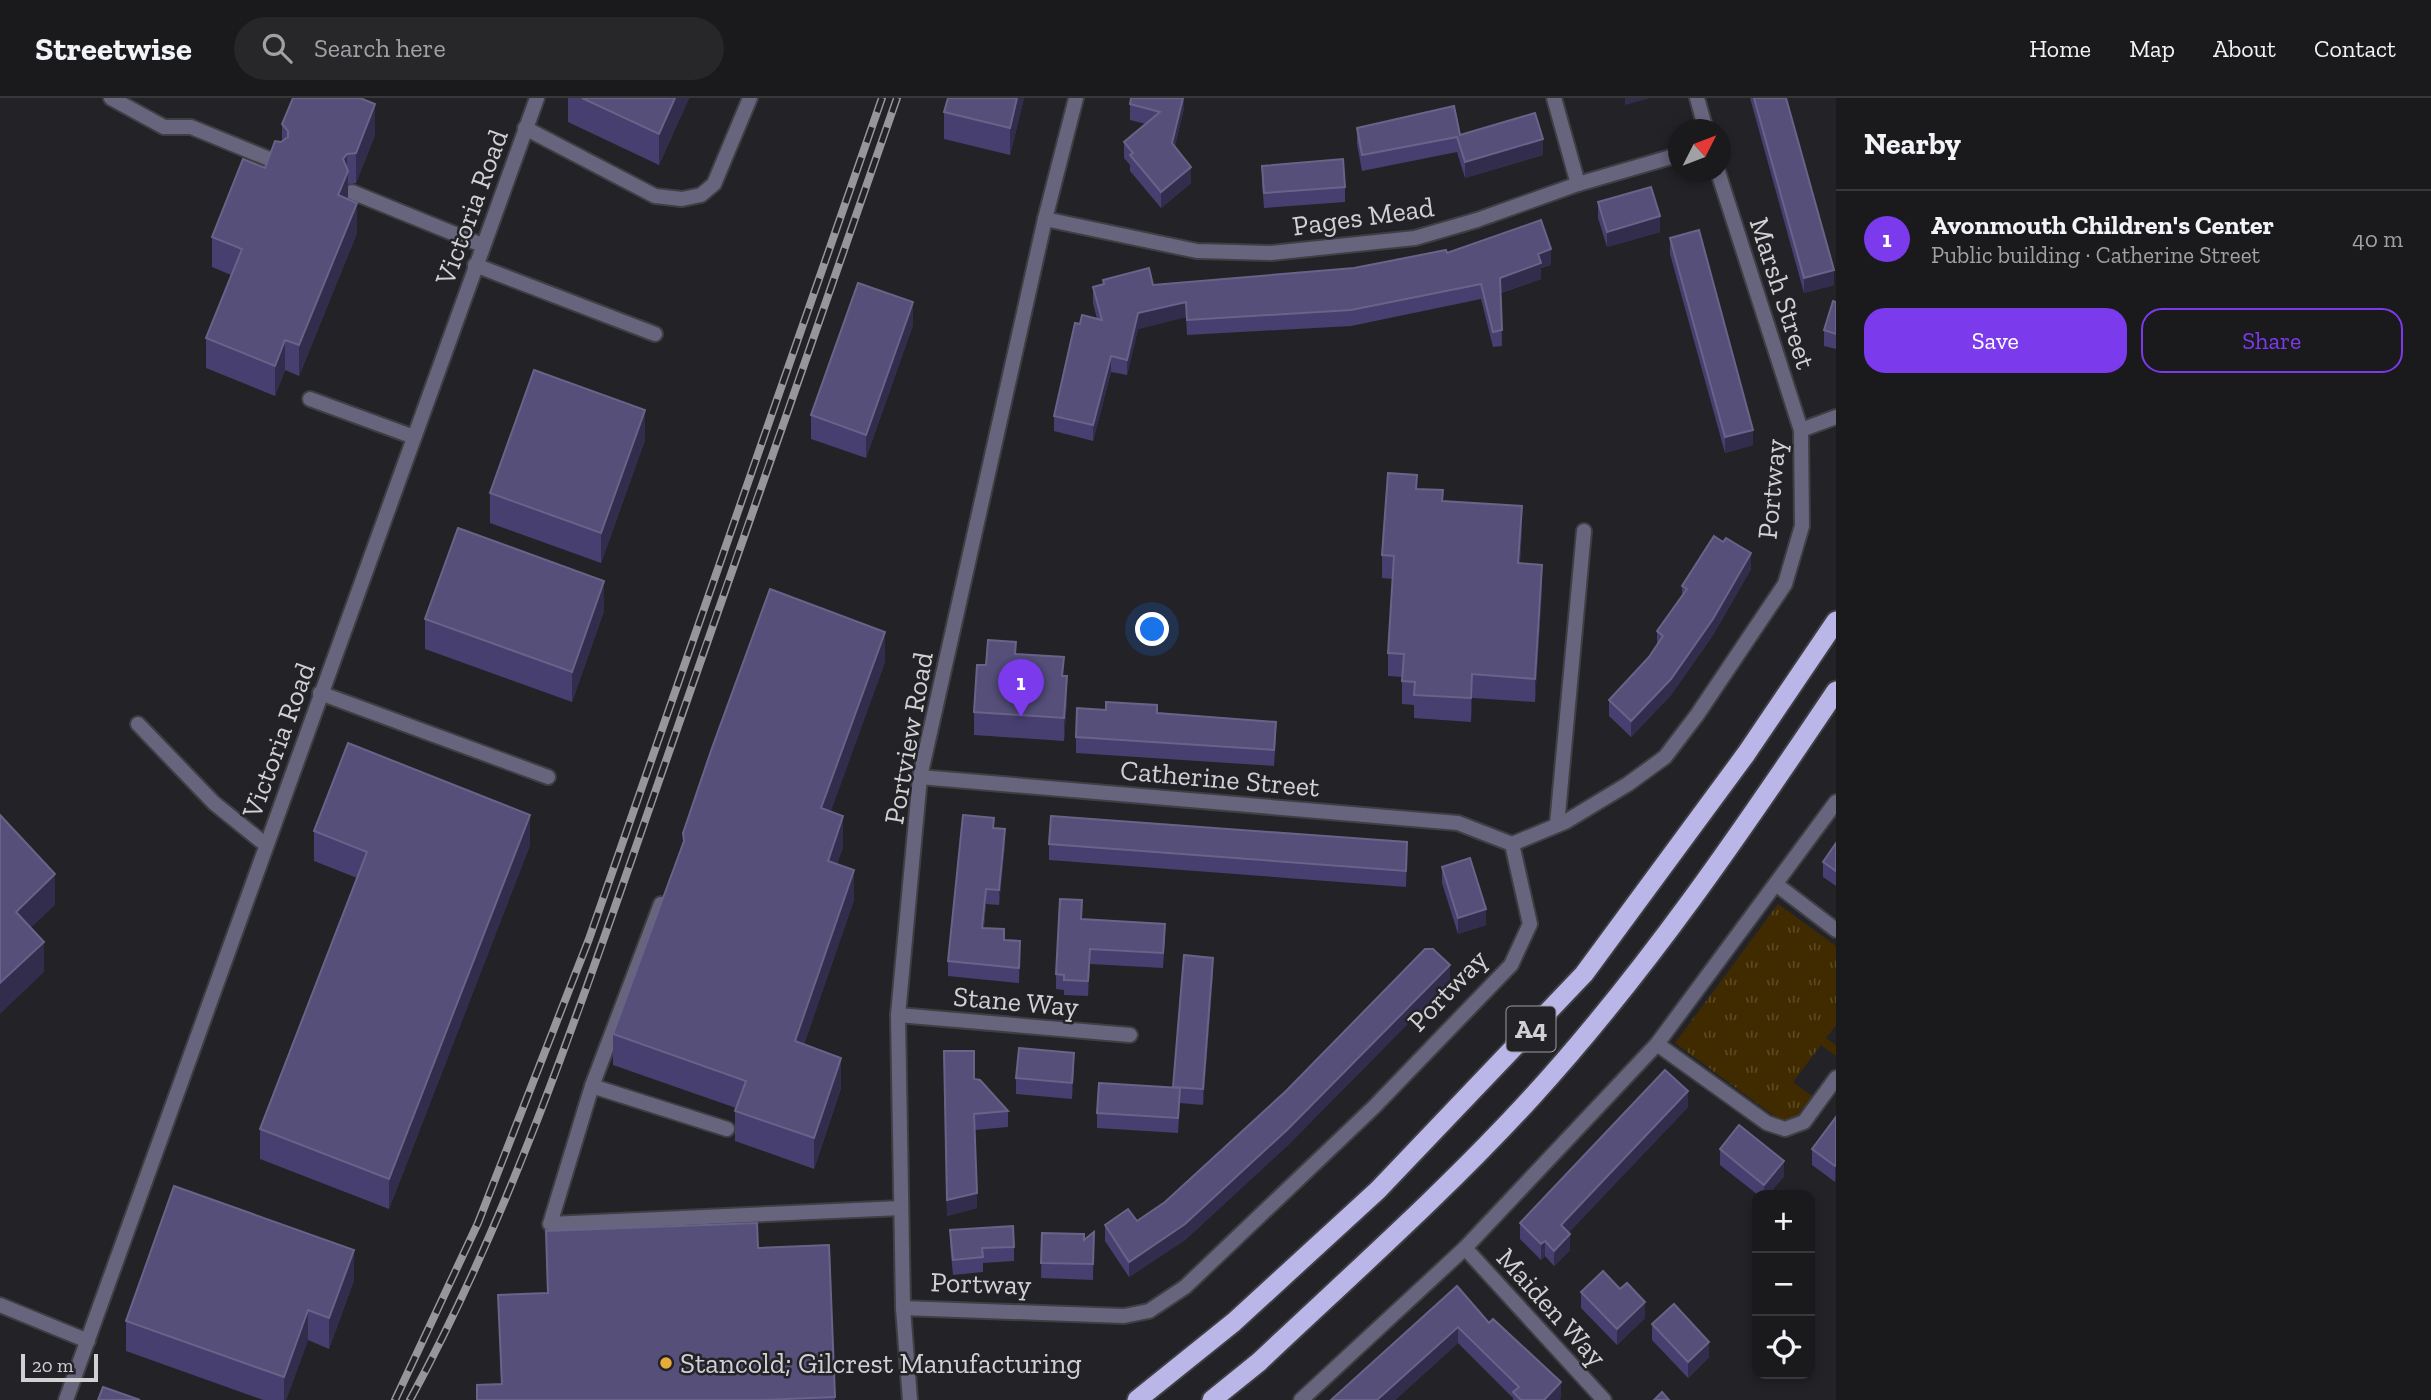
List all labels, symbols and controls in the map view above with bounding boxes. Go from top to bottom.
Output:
search box [234,17,724,80]
text: Streetwise [35,29,192,68]
icon: search [258,29,296,67]
text: Search here [314,32,446,64]
text: Home [2029,34,2091,63]
text: Map [2129,34,2175,63]
text: About [2213,34,2276,63]
text: Contact [2314,34,2396,63]
north arrow [1668,119,1731,182]
street label: Victoria Road [428,125,515,290]
text: Nearby [1864,126,1961,162]
street label: Pages Mead [1290,190,1436,243]
text: Avonmouth Children's Center [1931,209,2274,241]
street label: Marsh Street [1742,213,1823,374]
text: 1 [1882,225,1892,253]
text: 40 m [2352,225,2403,253]
text: Public building · Catherine Street [1931,241,2260,269]
button: Save [1864,308,2127,373]
button: Share [2141,308,2403,373]
street label: Portway [1751,437,1792,541]
your location [1135,612,1169,646]
street label: Portview Road [877,649,940,827]
street label: Victoria Road [235,658,322,823]
pin: 1 [998,659,1044,717]
street label: Catherine Street [1119,753,1322,804]
street label: Portway [1401,942,1495,1038]
street label: Stane Way [952,980,1081,1023]
road number: A4 [1506,1006,1556,1052]
map controls [1752,1190,1815,1379]
button: + [1752,1190,1815,1253]
street label: Maiden Way [1490,1241,1614,1374]
button: − [1752,1253,1815,1316]
street label: Portway [930,1265,1033,1302]
button: locate [1752,1316,1815,1379]
place label: Stancold; Gilcrest Manufacturing [680,1347,1082,1380]
scale bar [21,1351,98,1383]
text: 20 m [32,1354,73,1377]
marker: Stancold; Gilcrest Manufacturing [658,1355,674,1371]

